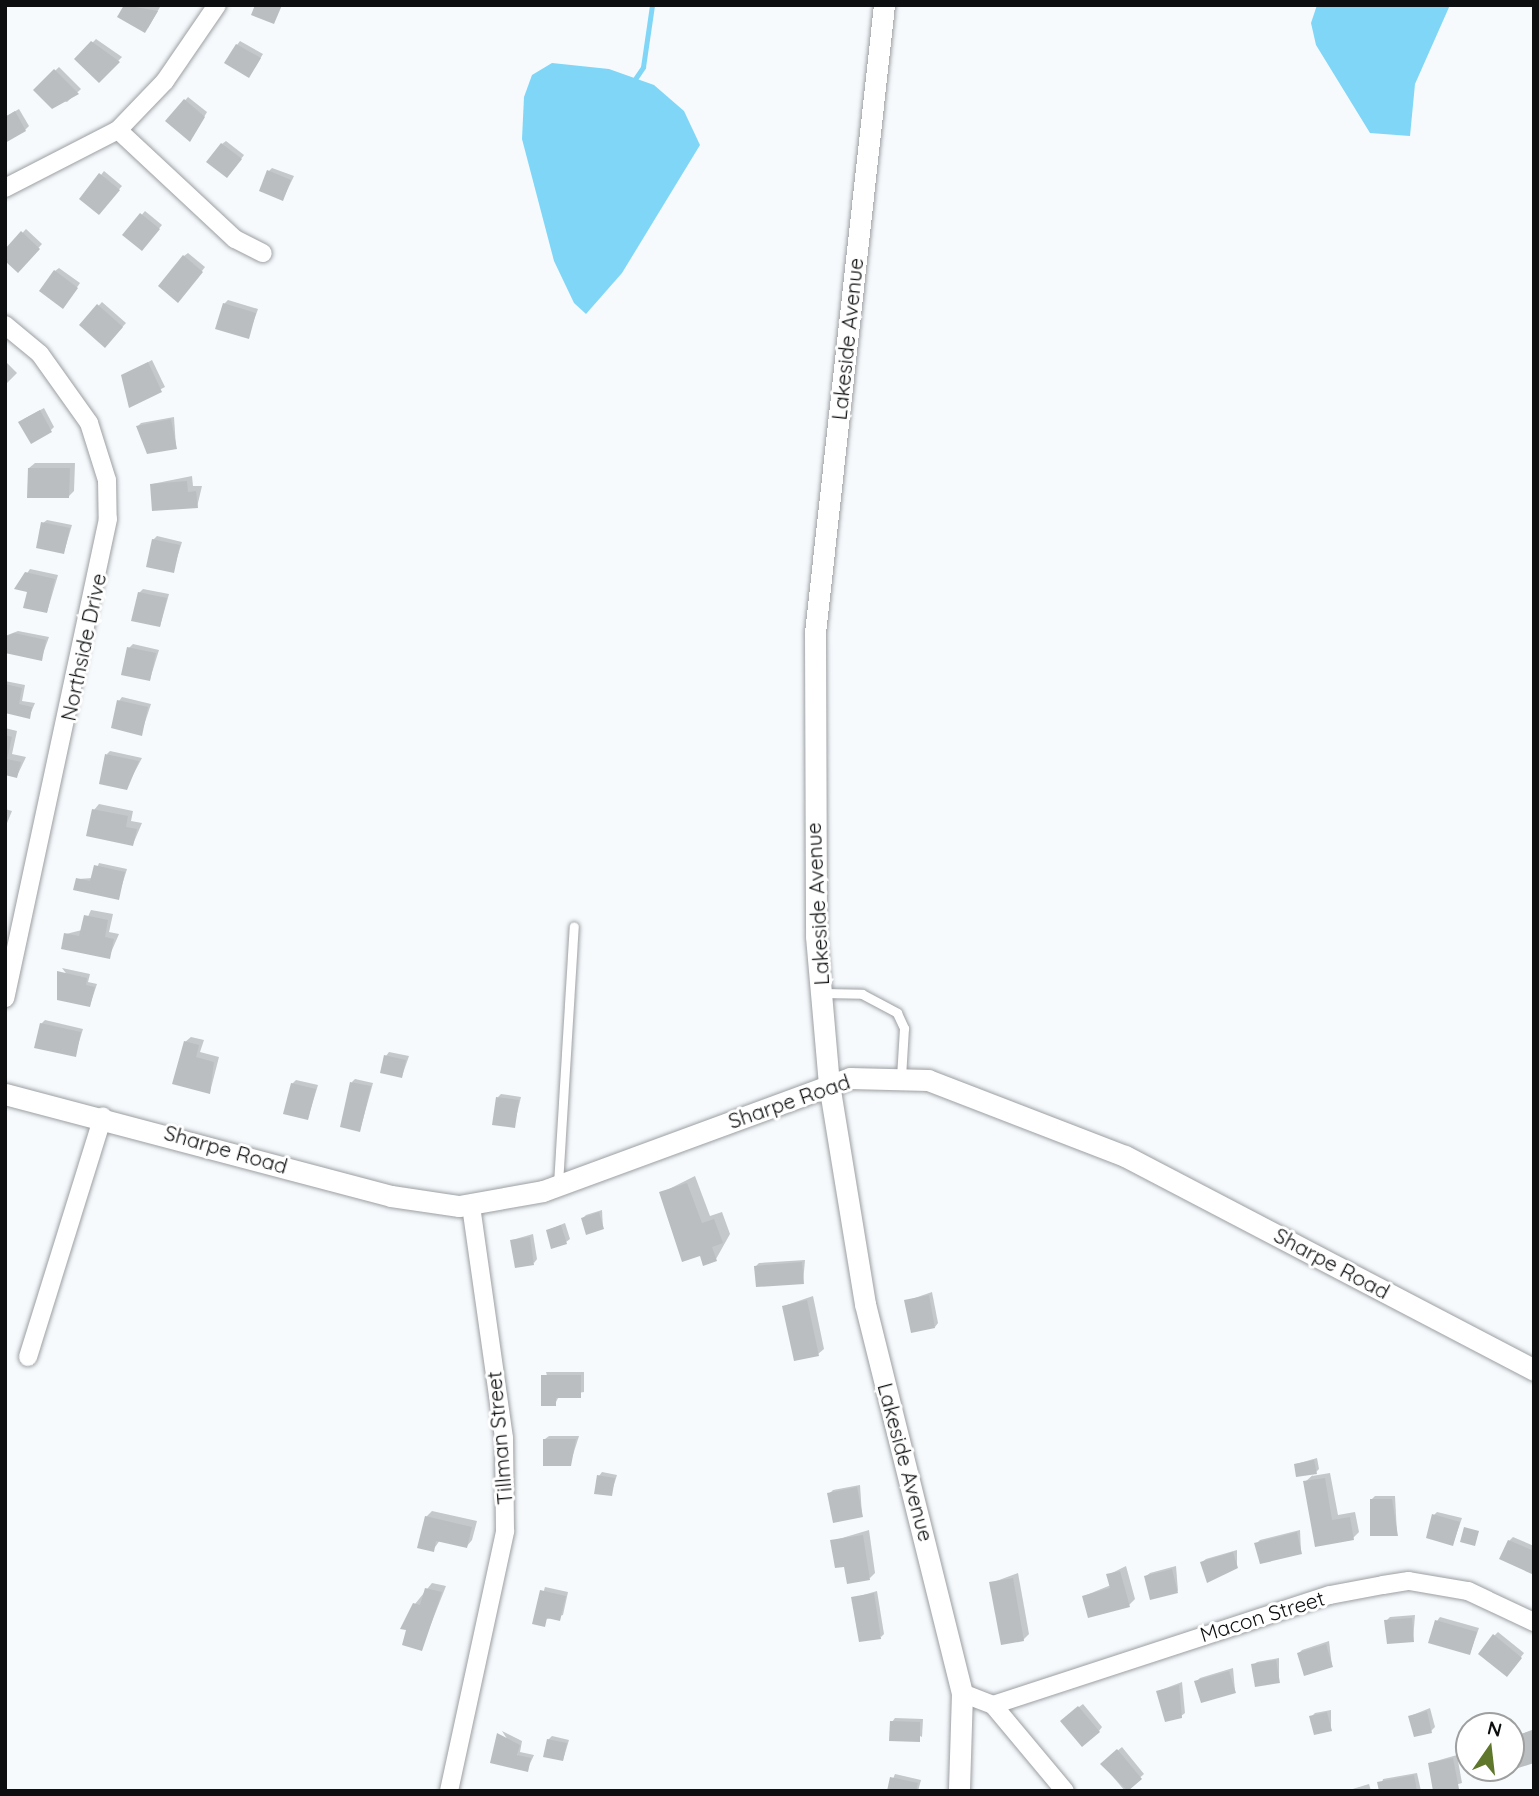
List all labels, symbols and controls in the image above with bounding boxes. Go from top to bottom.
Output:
street label: Lakeside Avenue [826,257,868,421]
street label: Northside Drive [55,571,111,723]
street label: Lakeside Avenue [800,822,834,986]
street label: Sharpe Road [725,1068,853,1134]
street label: Sharpe Road [162,1119,290,1179]
street label: Sharpe Road [1270,1222,1394,1304]
street label: Tillman Street [481,1370,517,1506]
street label: Lakeside Avenue [873,1380,939,1544]
street label: Macon Street [1197,1585,1327,1647]
north arrow [1455,1712,1525,1782]
text: N [1485,1715,1504,1742]

